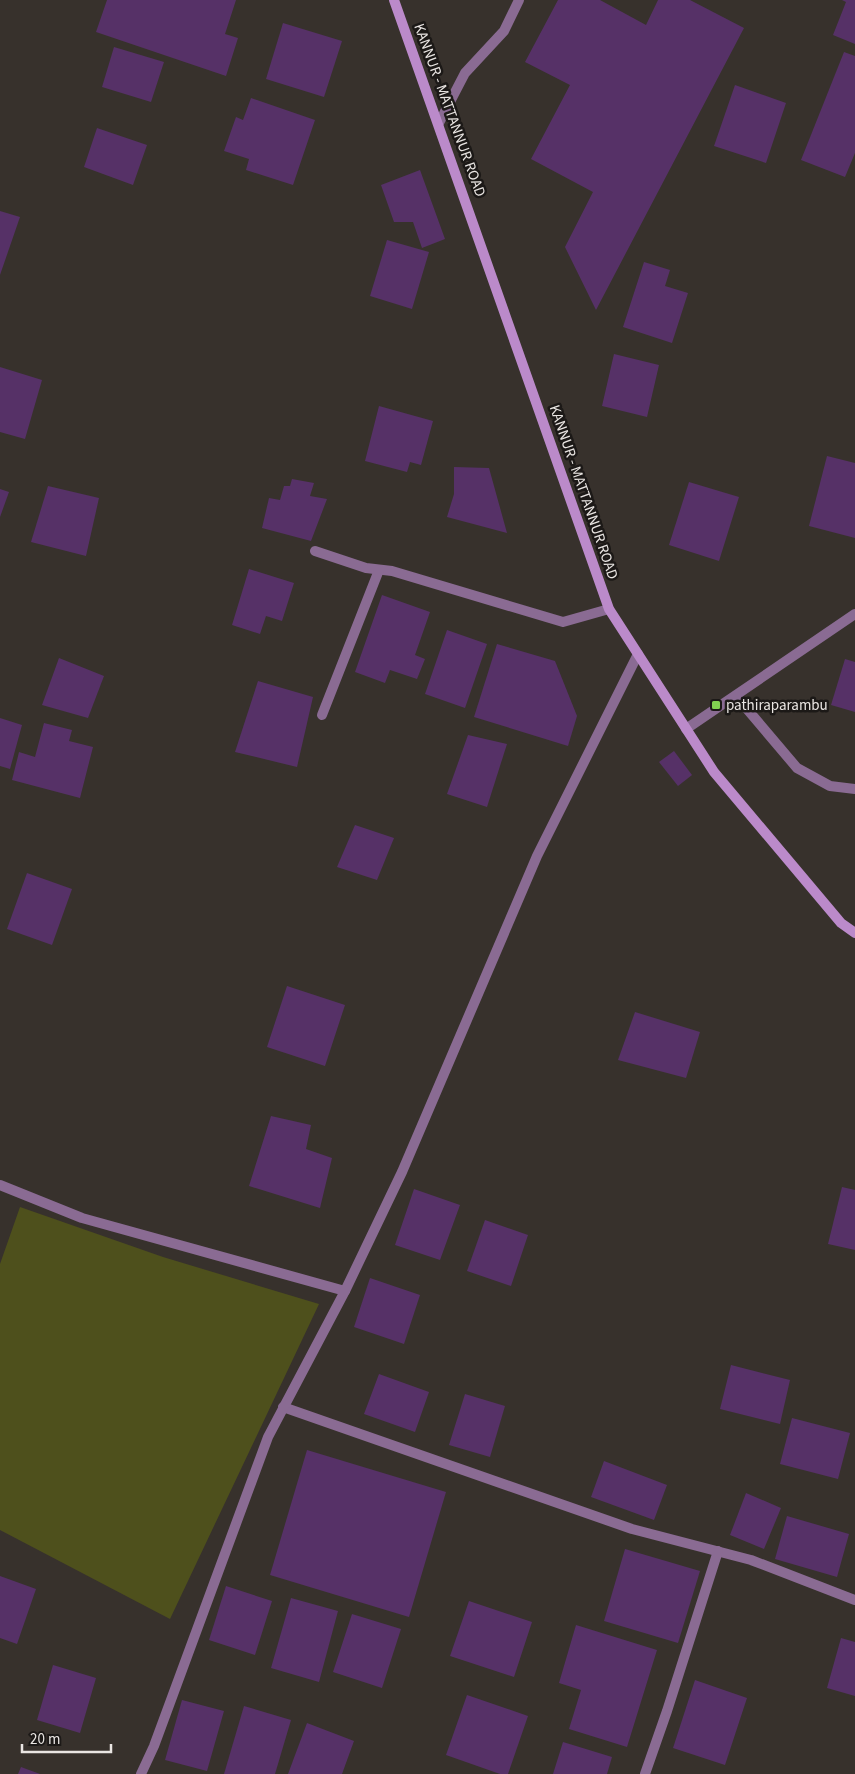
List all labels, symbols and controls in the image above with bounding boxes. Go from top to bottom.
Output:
street label: KANNUR - MATTANNUR ROAD [408,21,491,200]
street label: KANNUR - MATTANNUR ROAD [544,402,623,582]
place label: pathiraparambu [726,695,828,716]
marker: pathiraparambu [710,699,722,711]
scale bar [22,1722,111,1754]
text: 20 m [30,1729,60,1750]

